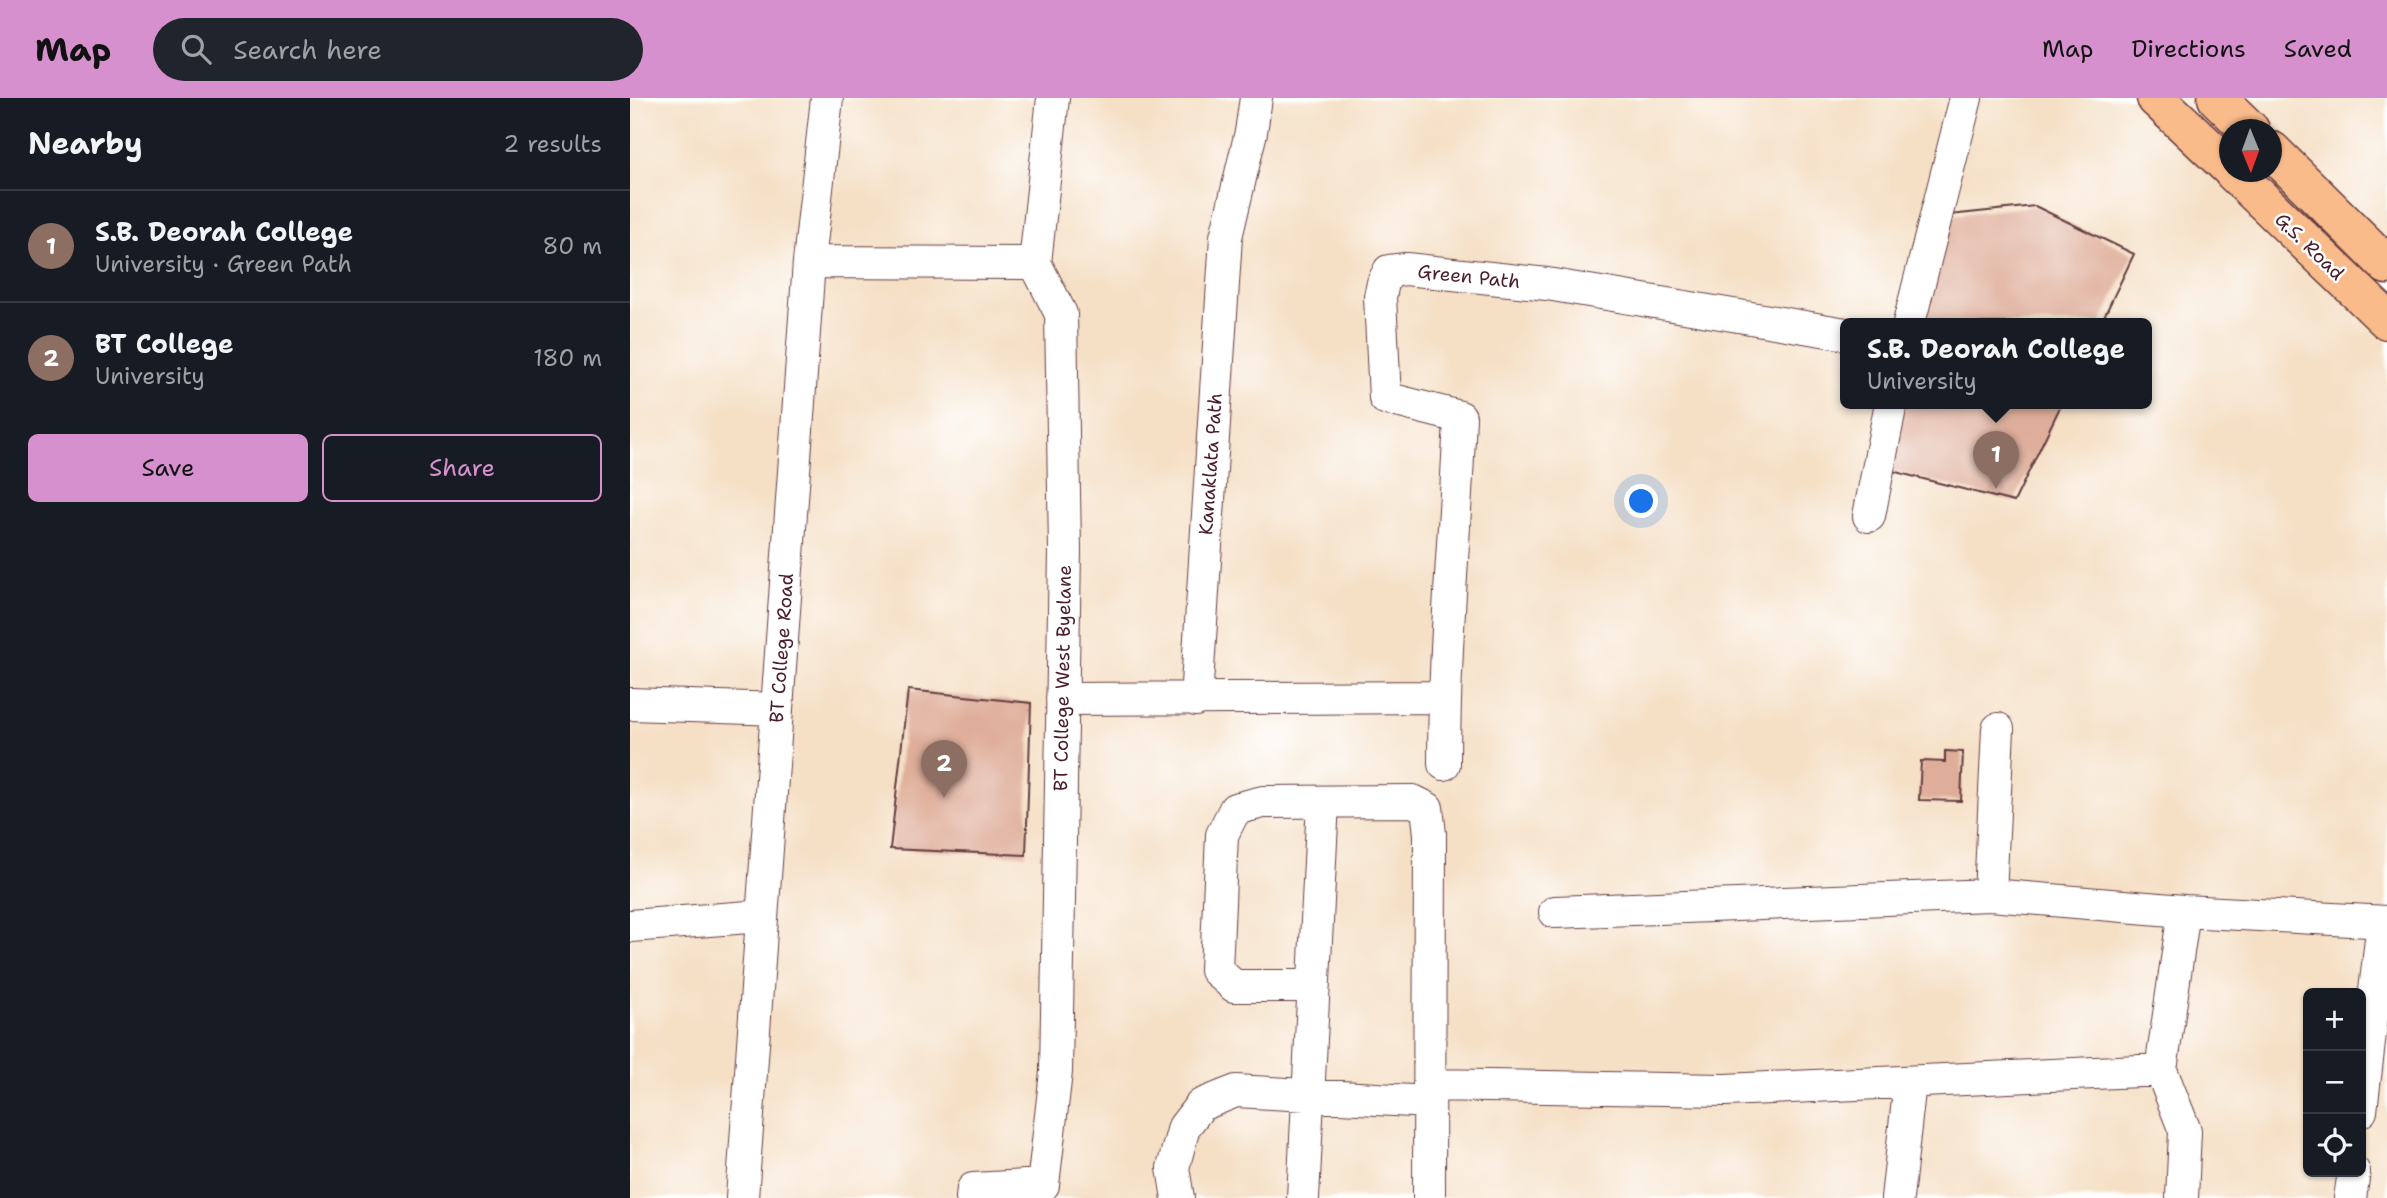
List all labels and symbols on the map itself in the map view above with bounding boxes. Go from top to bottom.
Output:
north arrow [2219,119,2282,182]
street label: G.S. Road [2270,207,2350,286]
street label: Green Path [1416,259,1522,294]
street label: Kanaklata Path [1193,392,1228,536]
pin: 1 [1973,431,2019,489]
your location [1624,484,1658,518]
street label: BT College West Byelane [1048,565,1077,791]
street label: BT College Road [764,572,799,724]
pin: 2 [921,740,967,798]

